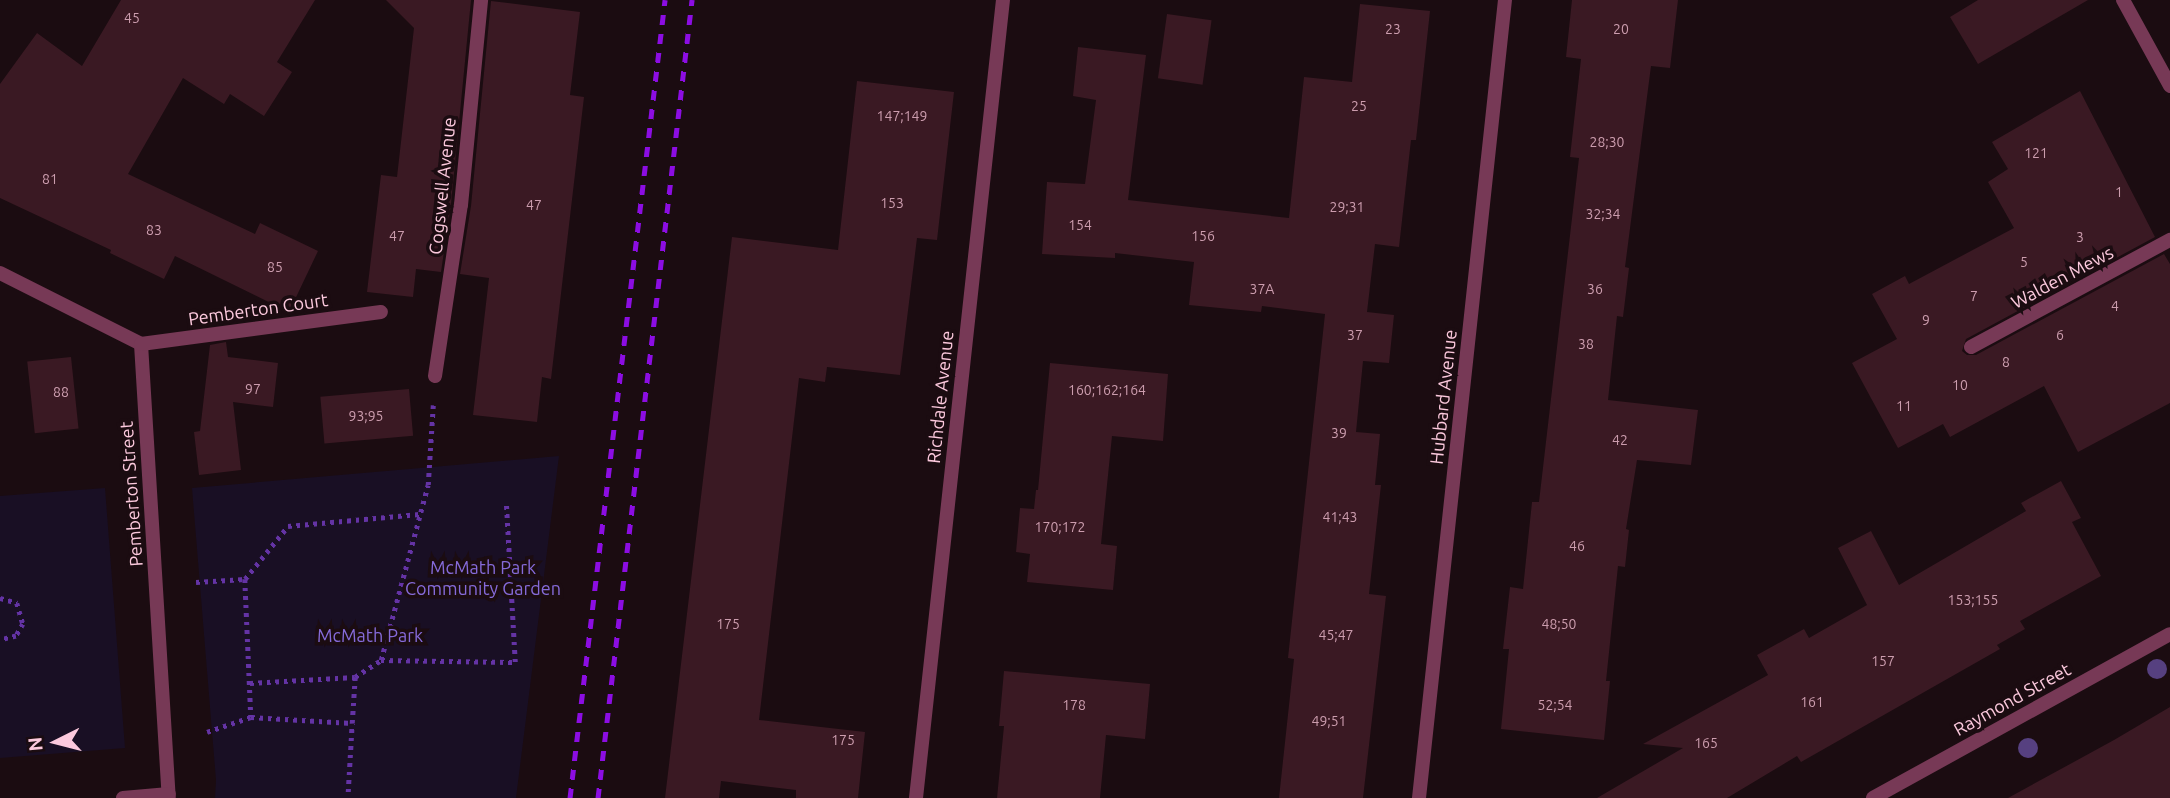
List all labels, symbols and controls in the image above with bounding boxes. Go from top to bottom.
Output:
house number: 45 [124,10,140,26]
house number: 23 [1385,21,1401,37]
house number: 20 [1613,21,1629,37]
house number: 25 [1351,98,1367,114]
house number: 147;149 [877,108,927,124]
street label: Cogswell Avenue [424,116,460,256]
house number: 28;30 [1589,134,1625,150]
house number: 121 [2024,145,2048,161]
house number: 81 [42,171,58,187]
house number: 1 [2115,184,2123,200]
house number: 153 [880,195,904,211]
house number: 47 [526,197,542,213]
house number: 29;31 [1329,199,1365,215]
house number: 32;34 [1585,206,1621,222]
house number: 154 [1068,217,1092,233]
house number: 83 [146,222,162,238]
house number: 47 [389,228,405,244]
house number: 156 [1191,228,1215,244]
house number: 3 [2076,229,2084,245]
street label: Walden Mews [2007,241,2117,313]
house number: 5 [2020,254,2028,270]
house number: 85 [267,259,283,275]
house number: 37A [1250,281,1274,297]
house number: 36 [1587,281,1603,297]
house number: 7 [1970,288,1978,304]
street label: Pemberton Court [187,289,329,329]
house number: 4 [2111,298,2119,314]
house number: 9 [1922,312,1930,328]
house number: 37 [1347,327,1363,343]
house number: 6 [2056,327,2064,343]
street label: Hubbard Avenue [1425,329,1461,465]
street label: Richdale Avenue [922,330,958,464]
house number: 38 [1578,336,1594,352]
house number: 8 [2002,354,2010,370]
house number: 10 [1952,377,1968,393]
house number: 97 [245,381,261,397]
house number: 160;162;164 [1068,382,1146,398]
house number: 88 [53,384,69,400]
house number: 11 [1896,398,1912,414]
house number: 93;95 [348,408,384,424]
street label: Pemberton Street [115,421,147,567]
house number: 39 [1331,425,1347,441]
house number: 42 [1612,432,1628,448]
house number: 41;43 [1322,509,1358,525]
house number: 170;172 [1035,519,1085,535]
house number: 46 [1569,538,1585,554]
park label: McMath Park Community Garden [405,557,561,600]
house number: 153;155 [1948,592,1998,608]
house number: 175 [716,616,740,632]
house number: 48;50 [1541,616,1577,632]
park label: McMath Park [317,624,423,646]
house number: 45;47 [1318,627,1354,643]
house number: 157 [1871,653,1895,669]
street label: Raymond Street [1950,658,2074,740]
house number: 161 [1800,694,1824,710]
house number: 178 [1062,697,1086,713]
house number: 52;54 [1537,697,1573,713]
north arrow [21,707,91,777]
house number: 49;51 [1311,713,1347,729]
house number: 175 [831,732,855,748]
house number: 165 [1694,735,1718,751]
text: N [23,736,47,752]

